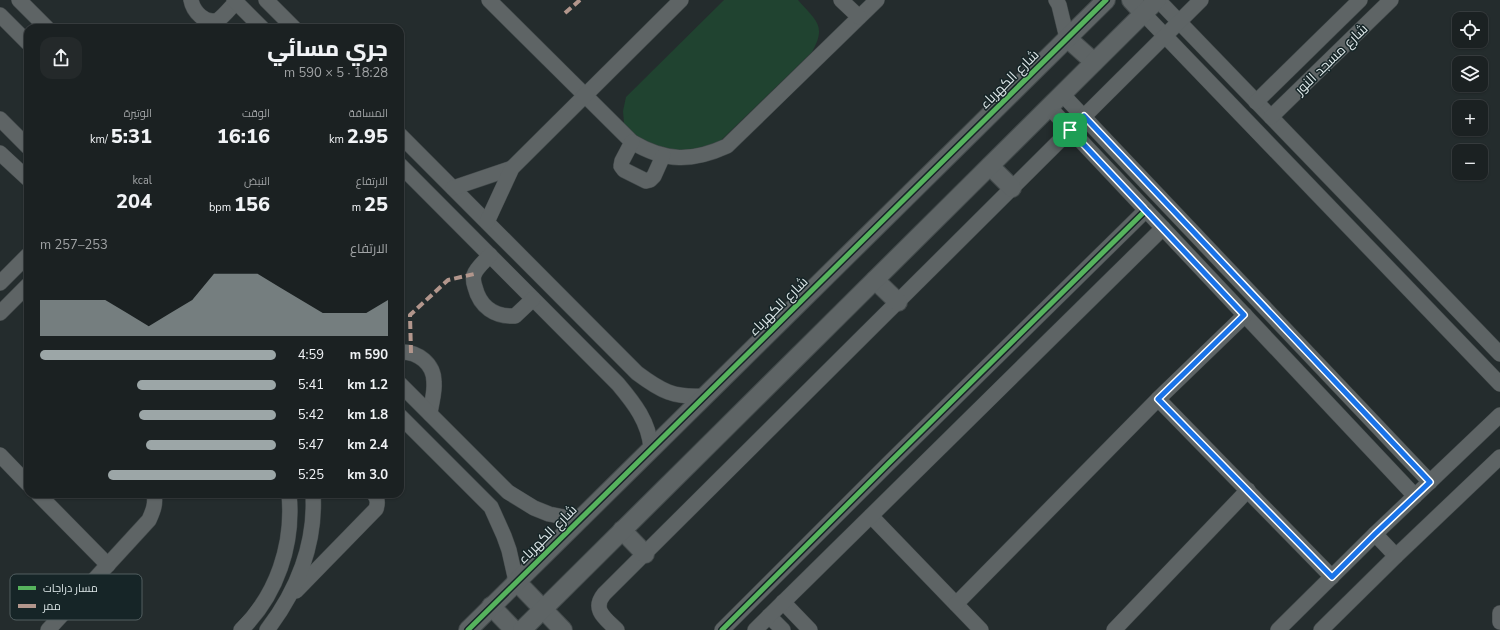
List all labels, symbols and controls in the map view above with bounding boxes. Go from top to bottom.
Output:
map controls [1452,12,1488,180]
button: locate [1452,12,1488,48]
street label: شارع مسجد النور [1290,20,1372,100]
text: جري مسائي [267,34,388,64]
button: share [40,37,82,79]
street label: شارع الكهرباء [976,46,1043,113]
button: layers [1452,56,1488,92]
text: 18:28 · 5 × 590 m [284,64,388,82]
button: + [1452,100,1488,136]
text: الوتيرة [124,106,152,121]
text: الوقت [242,106,270,121]
text: المسافة [349,106,388,121]
pin [1053,113,1087,147]
icon: arrive [1059,119,1081,141]
text: 5:31 [111,123,152,150]
text: 16:16 [217,123,270,150]
text: 2.95 [347,123,388,150]
text: /km [90,132,111,147]
text: km [329,132,347,147]
button: − [1452,144,1488,180]
text: kcal [133,173,152,188]
text: النبض [244,174,270,189]
text: الارتفاع [356,174,388,189]
text: 204 [116,188,152,215]
text: 156 [234,191,270,218]
text: 25 [364,191,388,218]
text: bpm [209,200,234,215]
text: m [352,200,364,215]
text: 253–257 m [40,236,108,254]
text: الارتفاع [350,240,388,258]
street label: شارع الكهرباء [745,273,812,340]
text: 4:59 [298,346,324,364]
text: 590 m [350,346,388,364]
text: 5:41 [298,376,324,394]
text: 1.2 km [347,376,388,394]
text: 5:42 [298,406,324,424]
text: 1.8 km [347,406,388,424]
text: 5:47 [298,436,324,454]
text: 2.4 km [347,436,388,454]
text: 5:25 [298,466,324,484]
text: 3.0 km [347,466,388,484]
street label: شارع الكهرباء [514,501,581,568]
legend [10,574,142,620]
text: مسار دراجات [43,581,98,596]
text: ممر [42,599,61,614]

